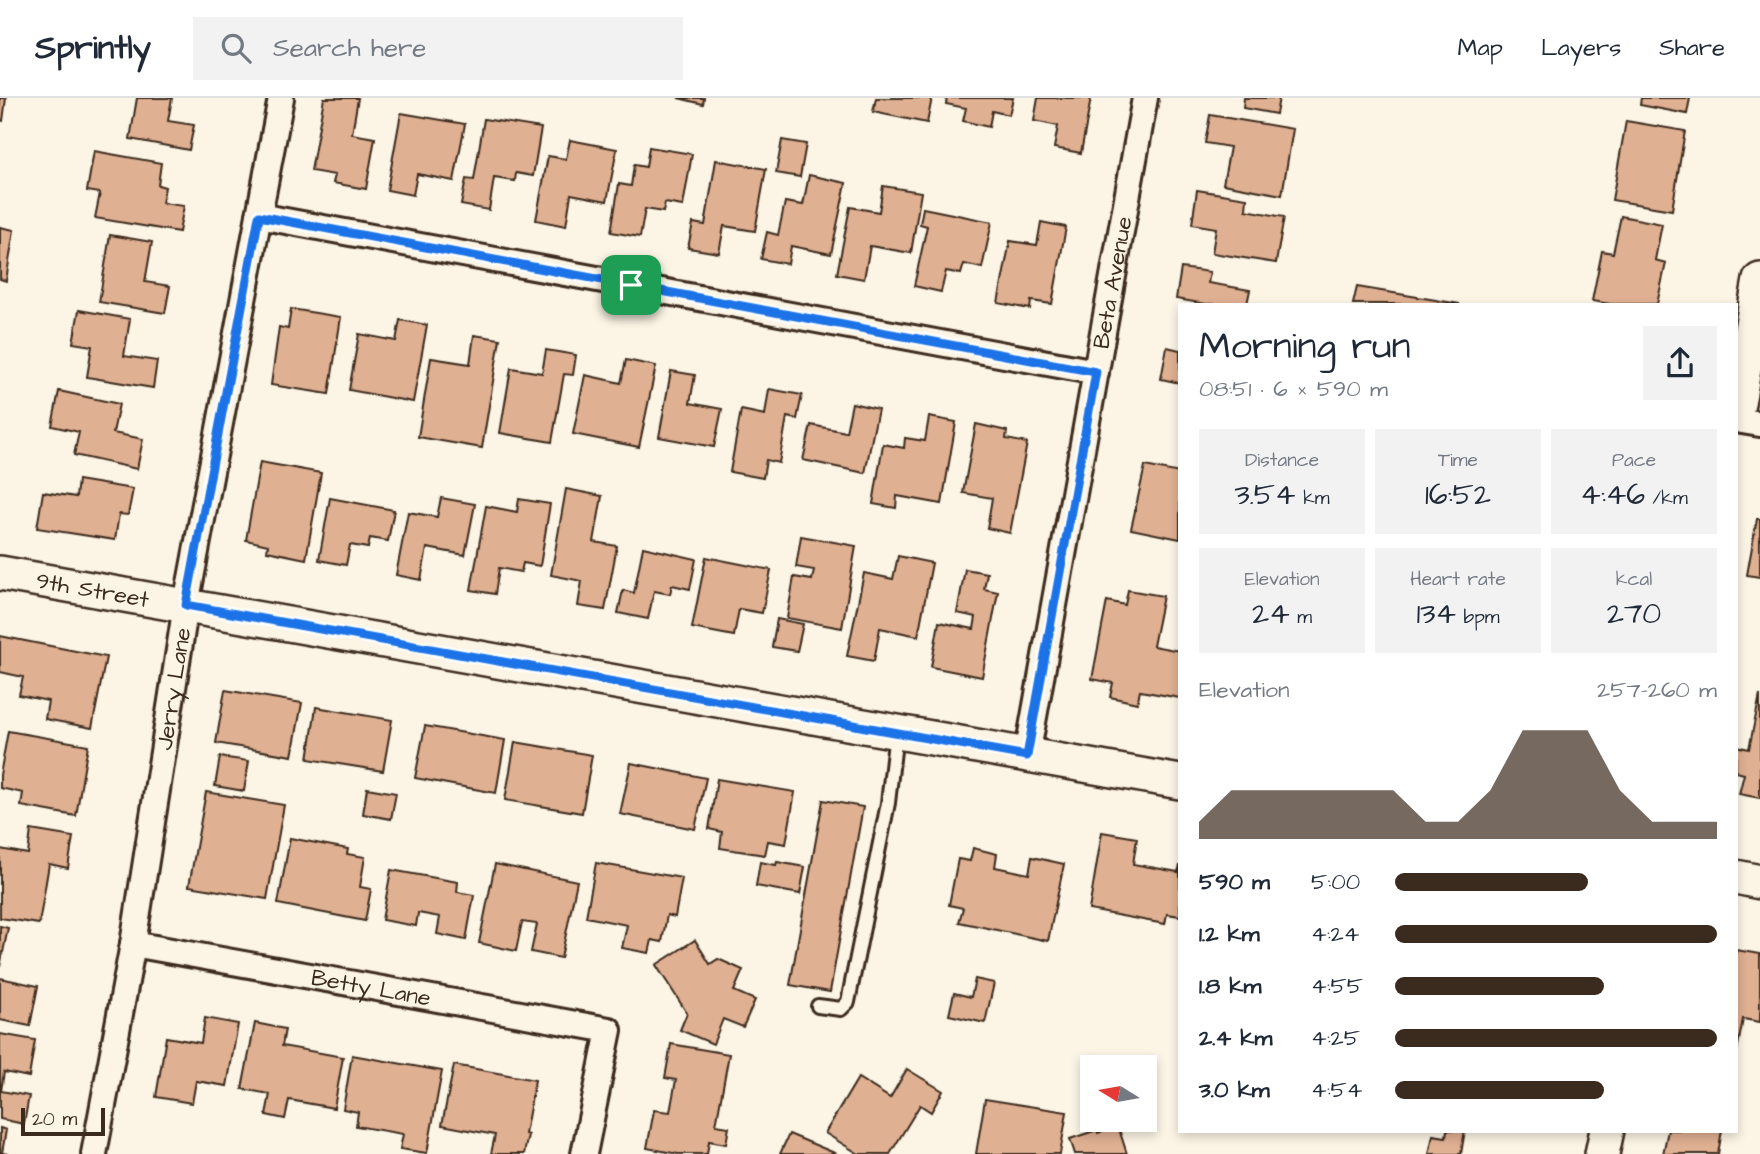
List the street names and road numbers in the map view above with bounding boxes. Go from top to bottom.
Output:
street label: Beta Avenue [1085,214,1140,351]
street label: 9th Street [33,565,152,616]
street label: Jerry Lane [149,625,199,752]
street label: Betty Lane [309,962,433,1015]

